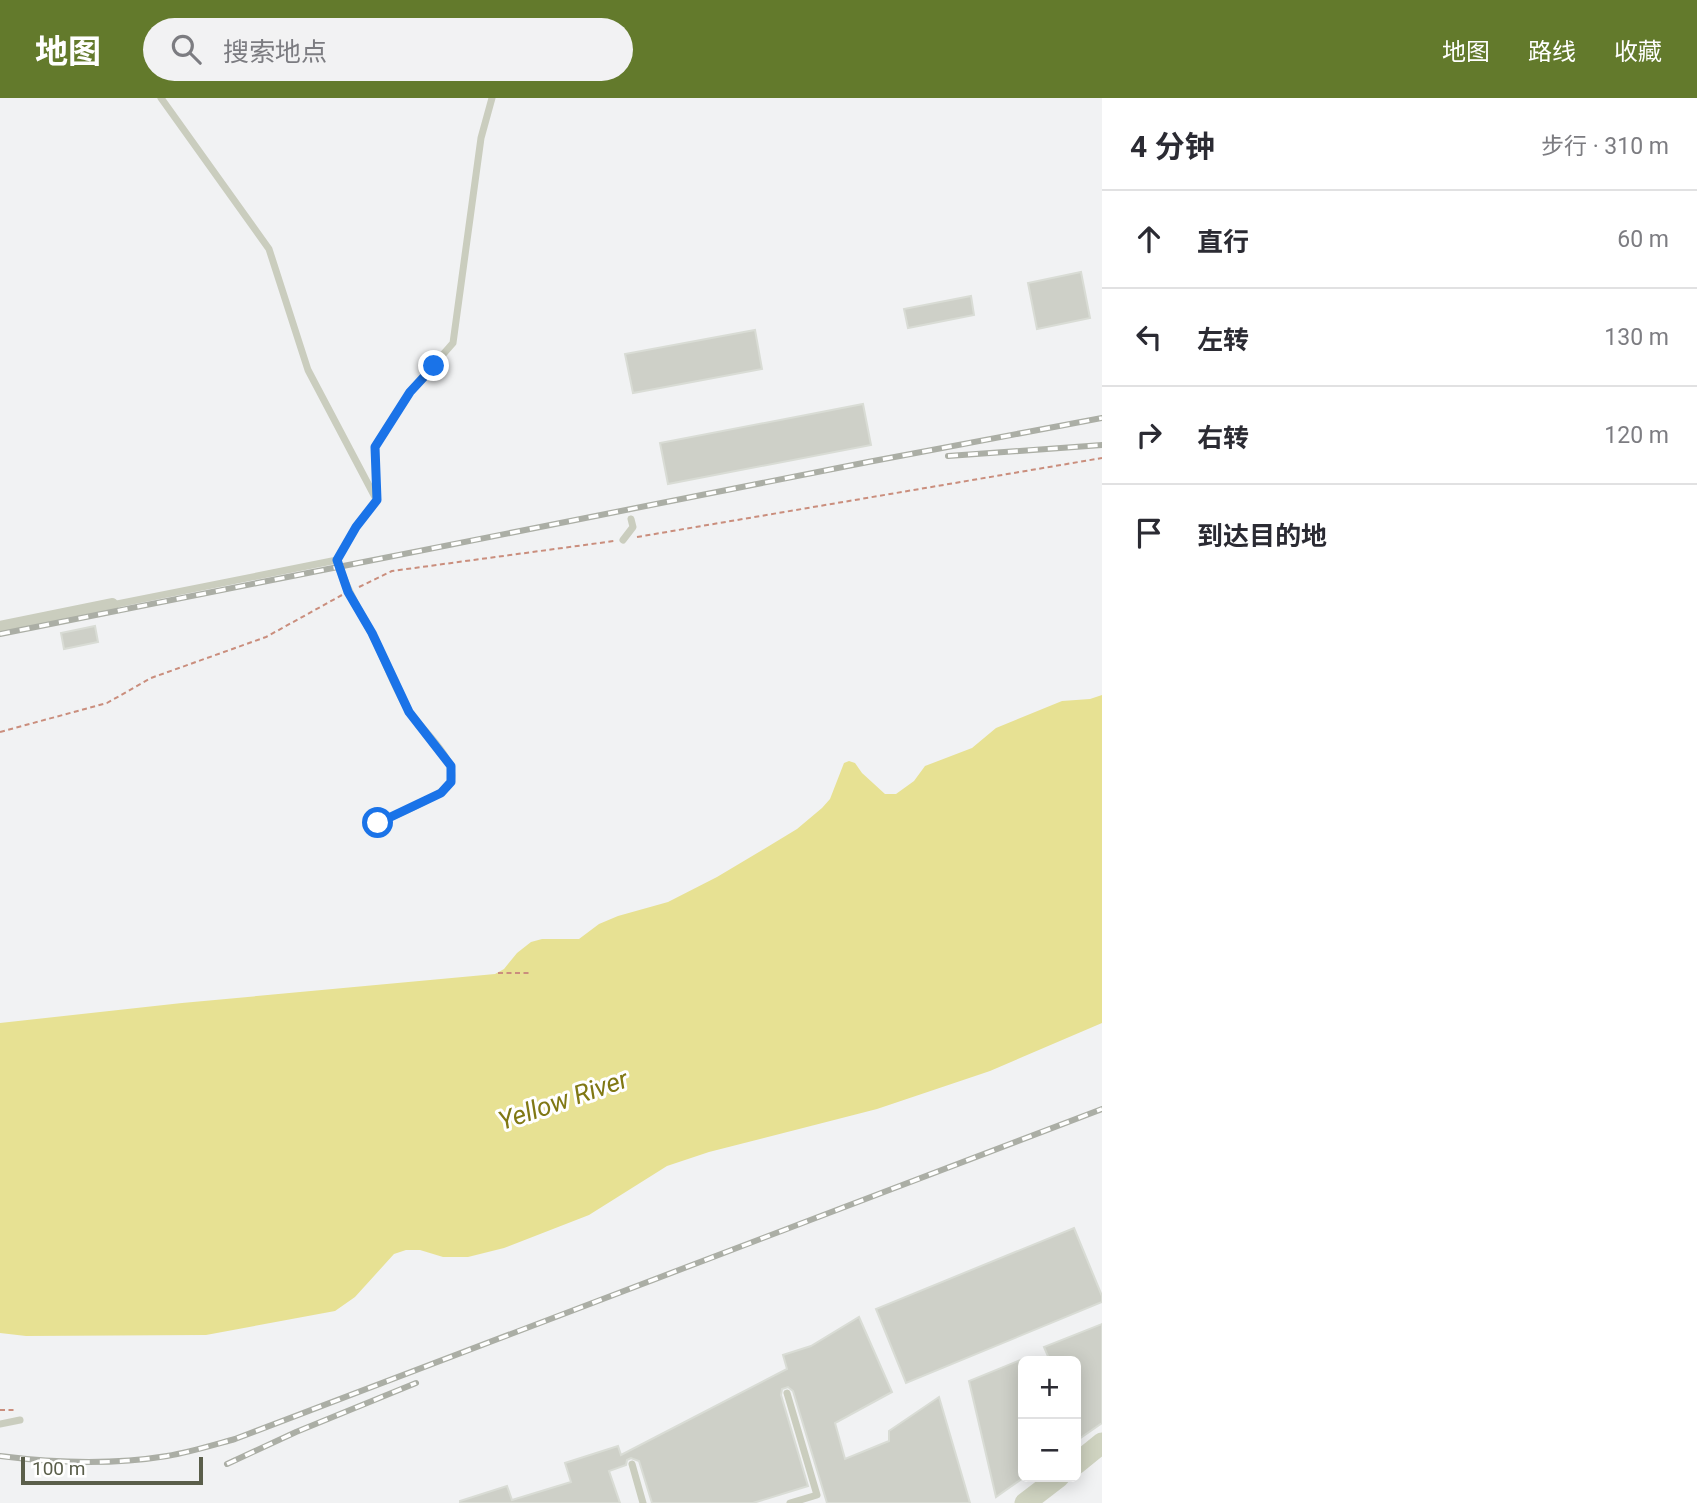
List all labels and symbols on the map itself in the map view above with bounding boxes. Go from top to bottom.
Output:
route end [418,350,449,381]
route start [362,807,393,838]
water label: Yellow River [494,1063,633,1136]
scale bar [21,1454,203,1486]

